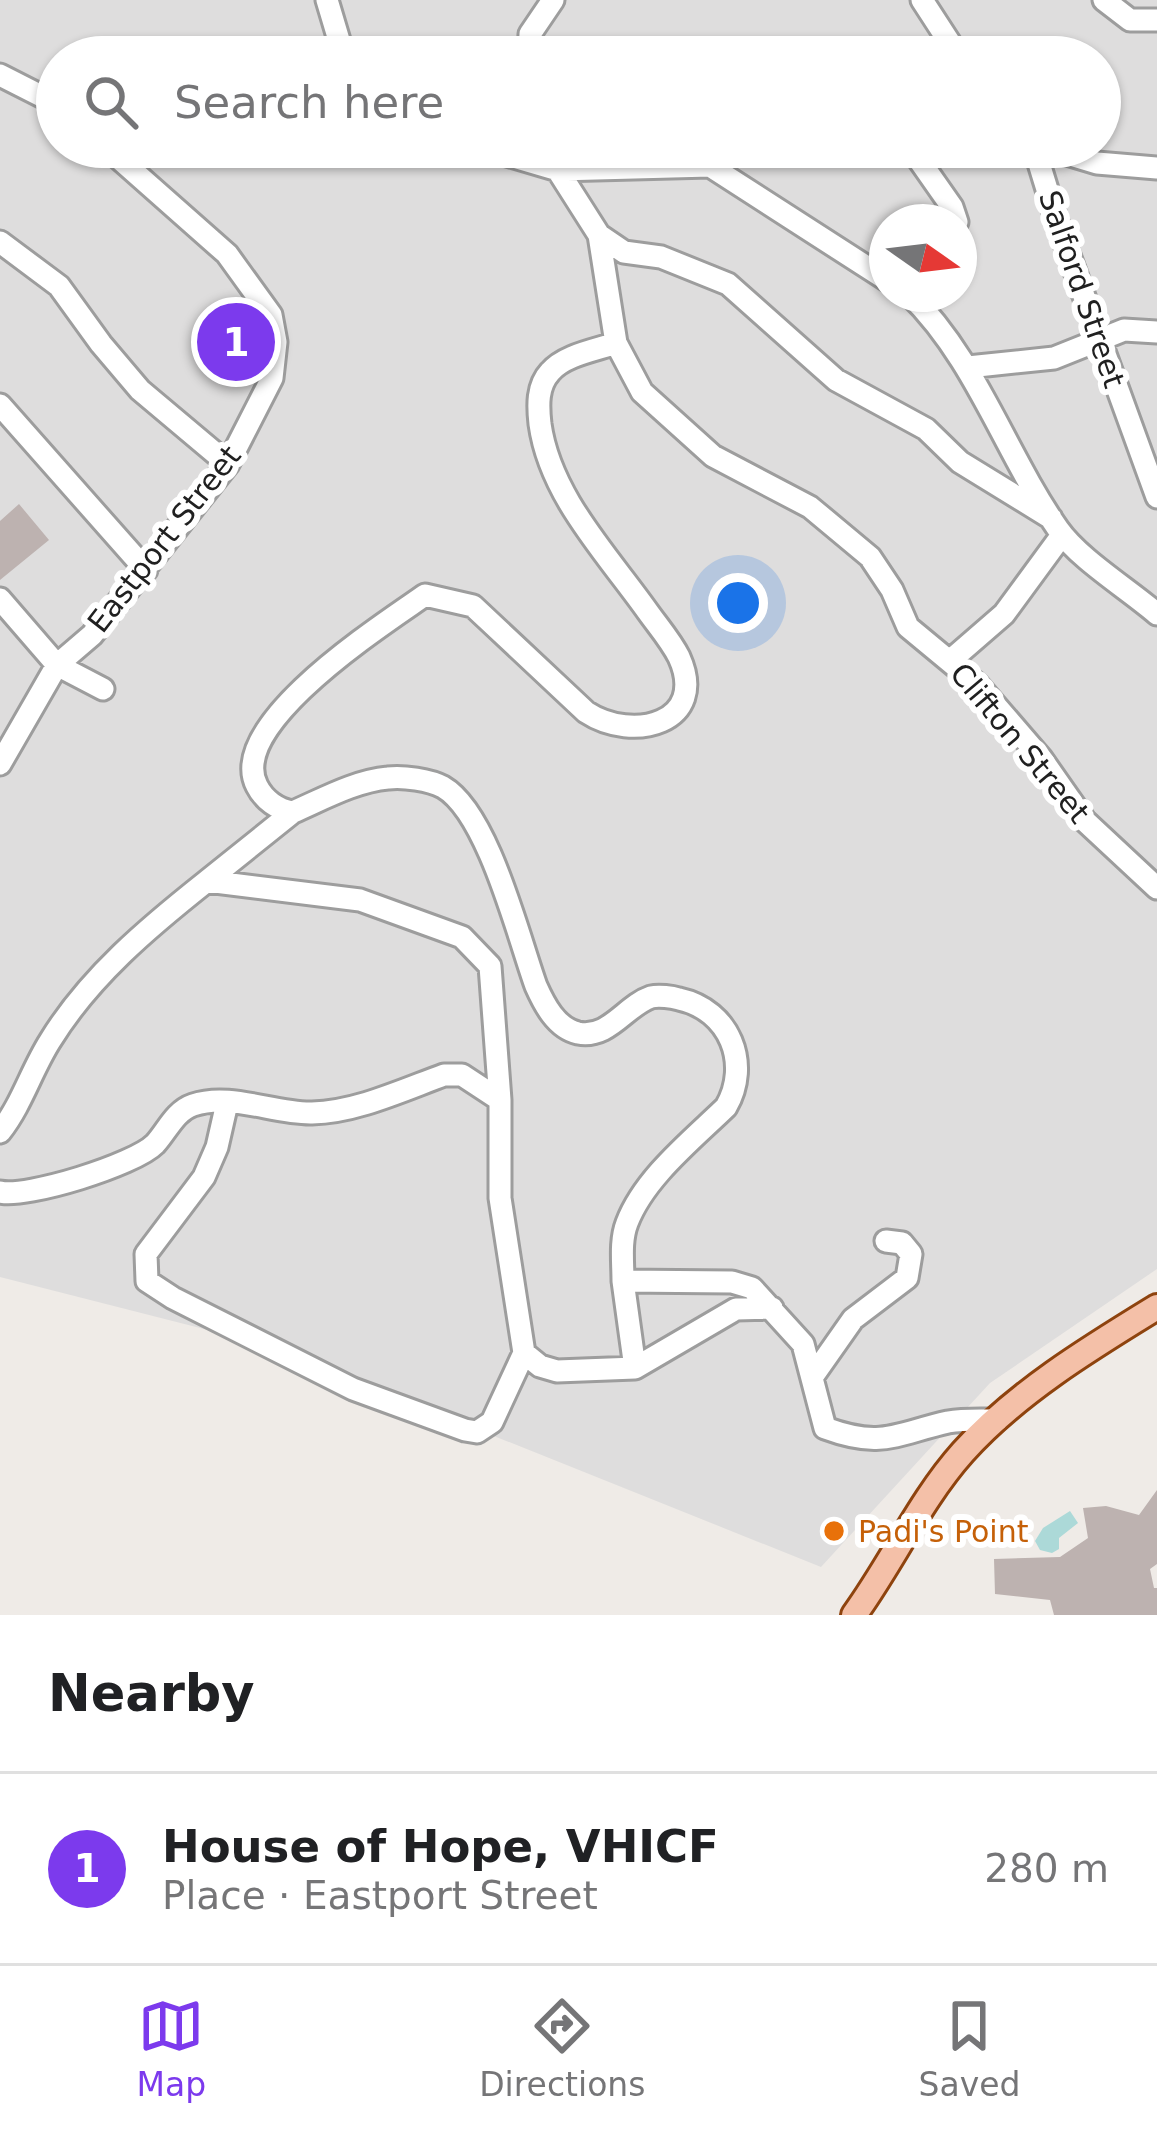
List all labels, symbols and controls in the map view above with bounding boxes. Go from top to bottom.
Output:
search box [36,36,1121,168]
icon: search [78,69,144,135]
text: Search here [174,76,444,129]
street label: Salford Street [1032,186,1132,392]
north arrow [869,204,977,312]
pin: 1 [197,297,275,387]
street label: Eastport Street [80,439,248,639]
your location [708,573,768,633]
street label: Clifton Street [943,656,1097,830]
place label: Padi's Point [858,1514,1029,1549]
marker: Padi's Point [821,1518,847,1544]
text: Nearby [48,1664,255,1723]
text: House of Hope, VHICF [162,1820,719,1873]
text: 1 [73,1846,101,1891]
text: 280 m [984,1846,1109,1891]
text: Place · Eastport Street [162,1873,598,1918]
tab: Map [137,1993,206,2104]
tab: Directions [479,1993,645,2104]
tab: Saved [919,1993,1020,2104]

